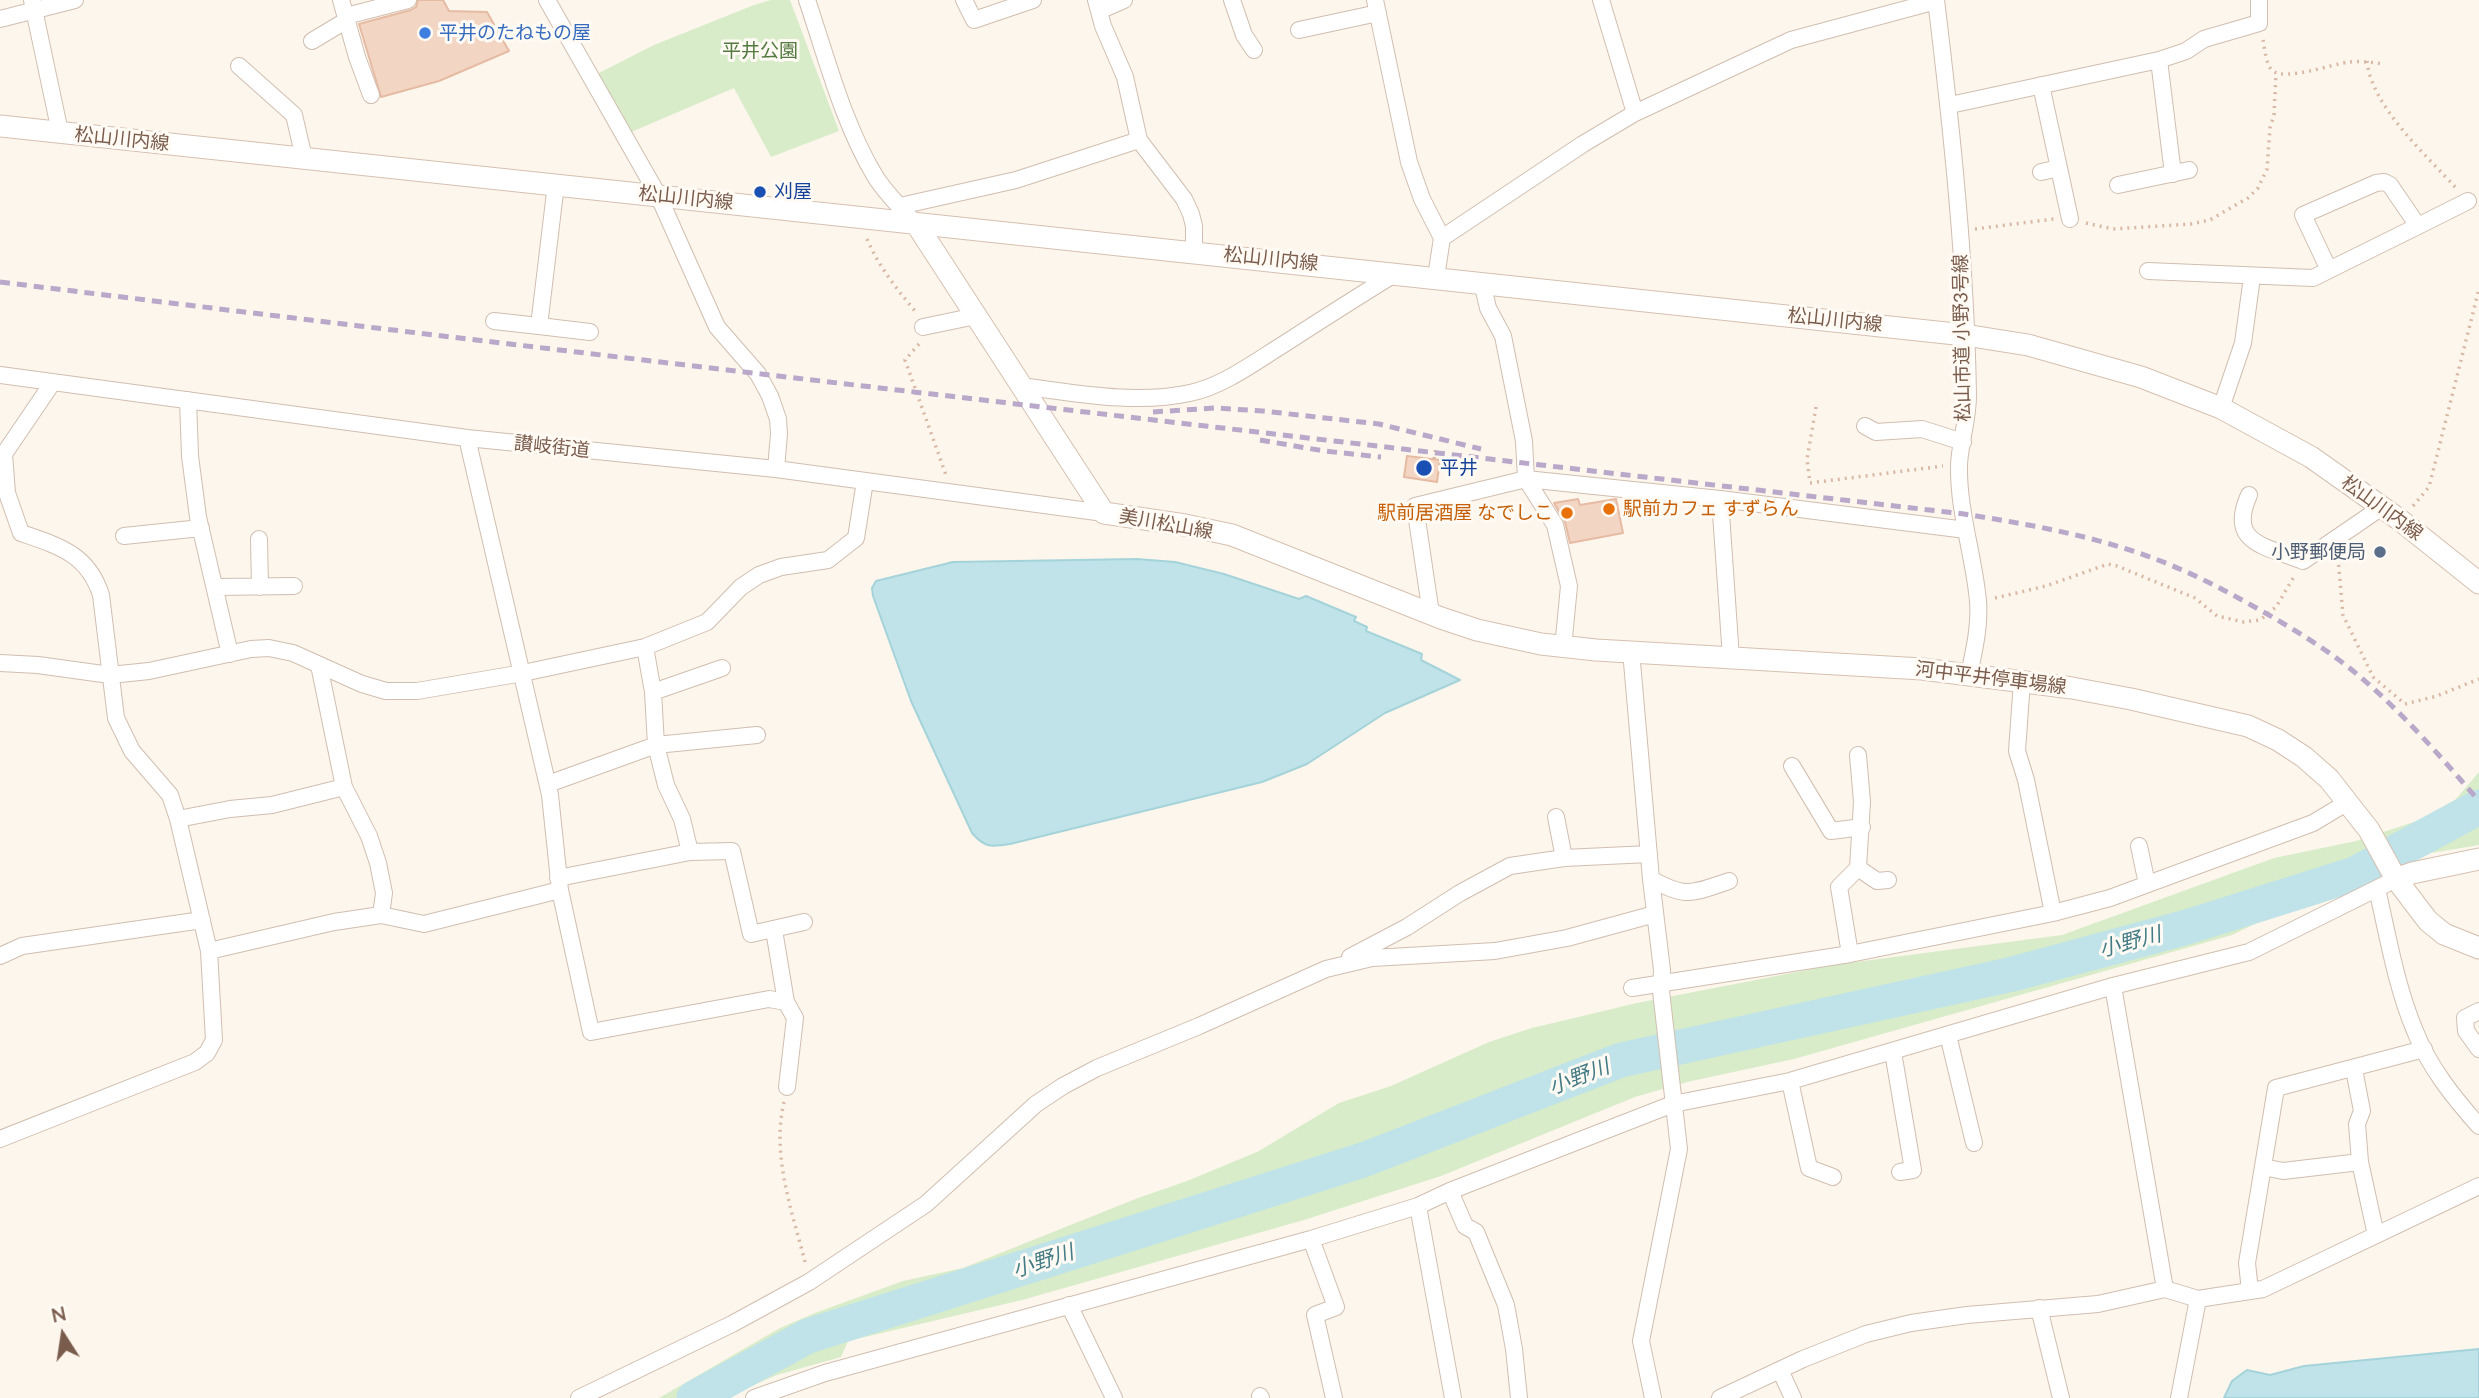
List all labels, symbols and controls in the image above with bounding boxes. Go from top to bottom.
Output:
place label: 平井のたねもの屋 [439,22,591,44]
marker: 平井のたねもの屋 [417,25,433,41]
park label: 平井公園 [722,40,798,62]
street label: 松山川内線 [74,123,170,155]
place label: 刈屋 [774,181,812,203]
street label: 松山川内線 [638,182,734,214]
marker: 刈屋 [752,184,768,200]
street label: 松山川内線 [1223,243,1319,275]
street label: 松山市道 小野3号線 [1949,254,1975,422]
street label: 松山川内線 [1787,304,1883,336]
street label: 讃岐街道 [513,432,591,462]
place label: 平井 [1440,457,1478,479]
marker: 平井 [1414,458,1434,478]
street label: 松山川内線 [2337,471,2427,545]
place label: 駅前カフェ すずらん [1623,498,1799,520]
marker: 駅前カフェ すずらん [1601,501,1617,517]
place label: 駅前居酒屋 なでしこ [1377,502,1553,524]
street label: 美川松山線 [1117,505,1215,543]
marker: 駅前居酒屋 なでしこ [1559,505,1575,521]
place label: 小野郵便局 [2271,541,2366,563]
marker: 小野郵便局 [2372,544,2388,560]
street label: 河中平井停車場線 [1914,657,2068,699]
water label: 小野川 [2096,922,2164,962]
water label: 小野川 [1545,1054,1613,1100]
water label: 小野川 [1009,1239,1077,1283]
north arrow [28,1300,98,1370]
text: N [49,1301,68,1327]

